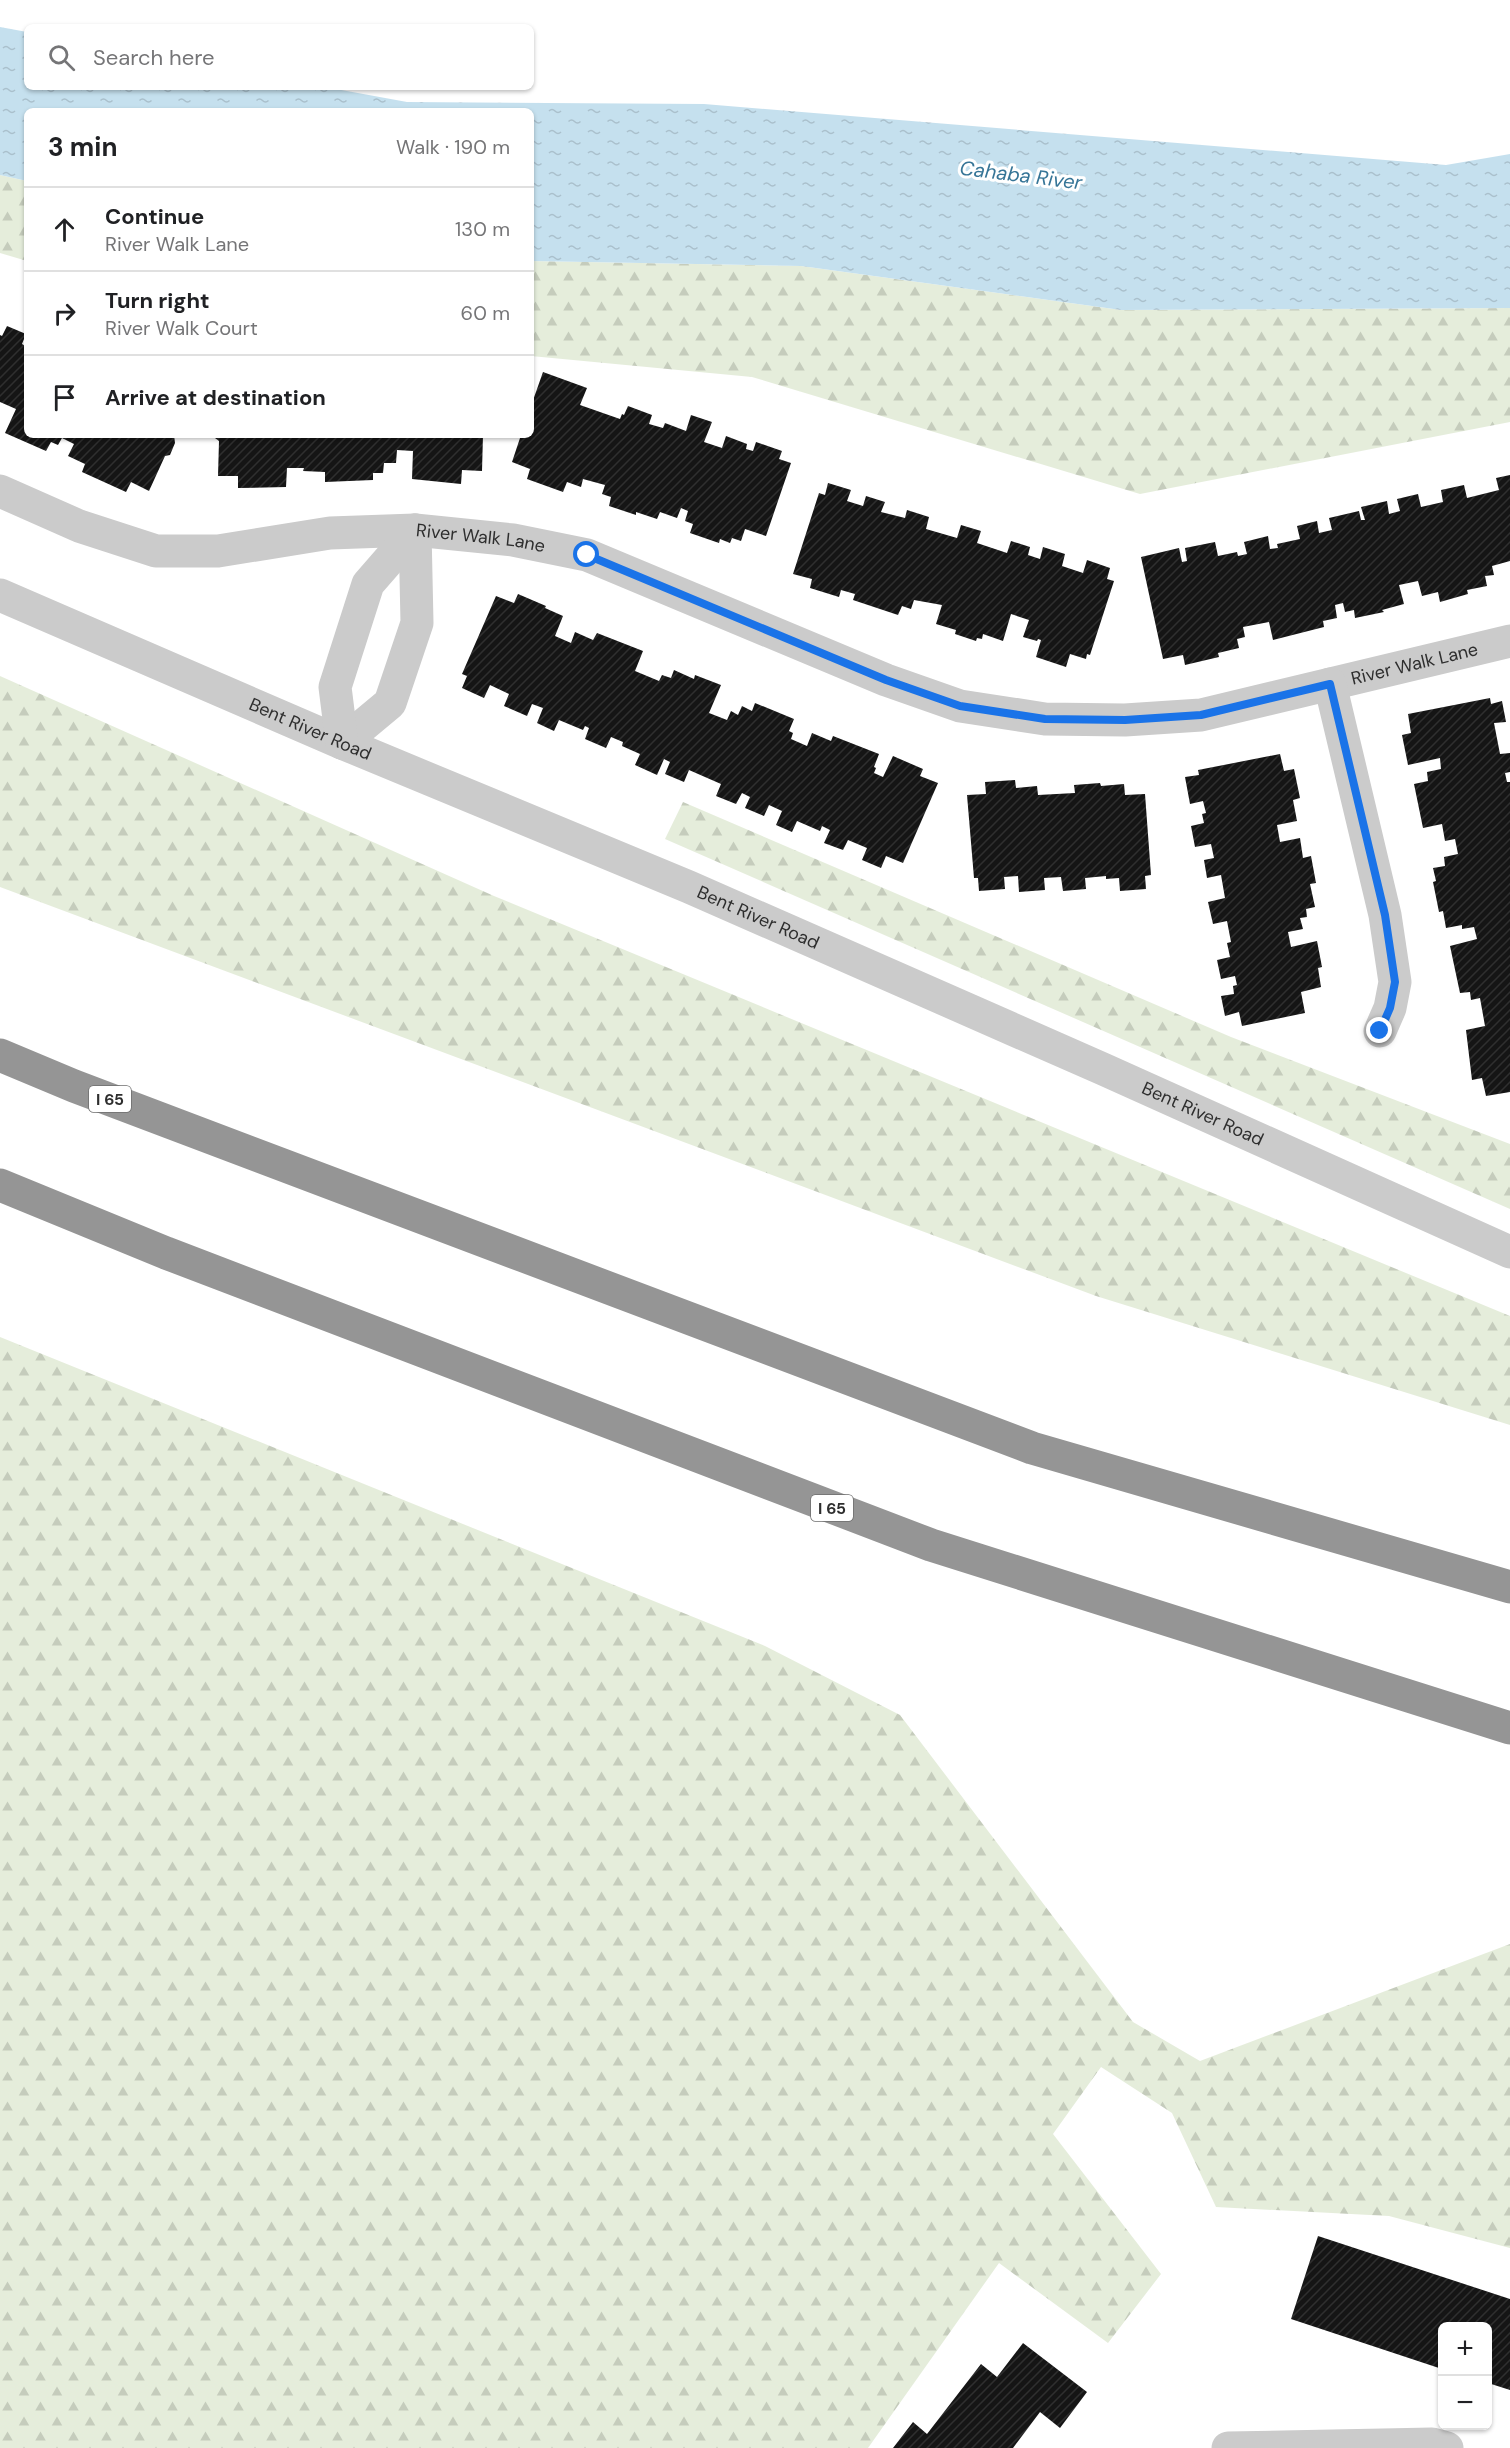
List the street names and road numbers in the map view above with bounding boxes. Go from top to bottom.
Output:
street label: River Walk Lane [415,518,547,558]
street label: River Walk Lane [1348,637,1480,691]
street label: Bent River Road [245,692,375,766]
street label: Bent River Road [693,880,823,955]
street label: Bent River Road [1138,1076,1267,1152]
road number: I 65 [89,1086,131,1112]
road number: I 65 [811,1495,853,1521]

